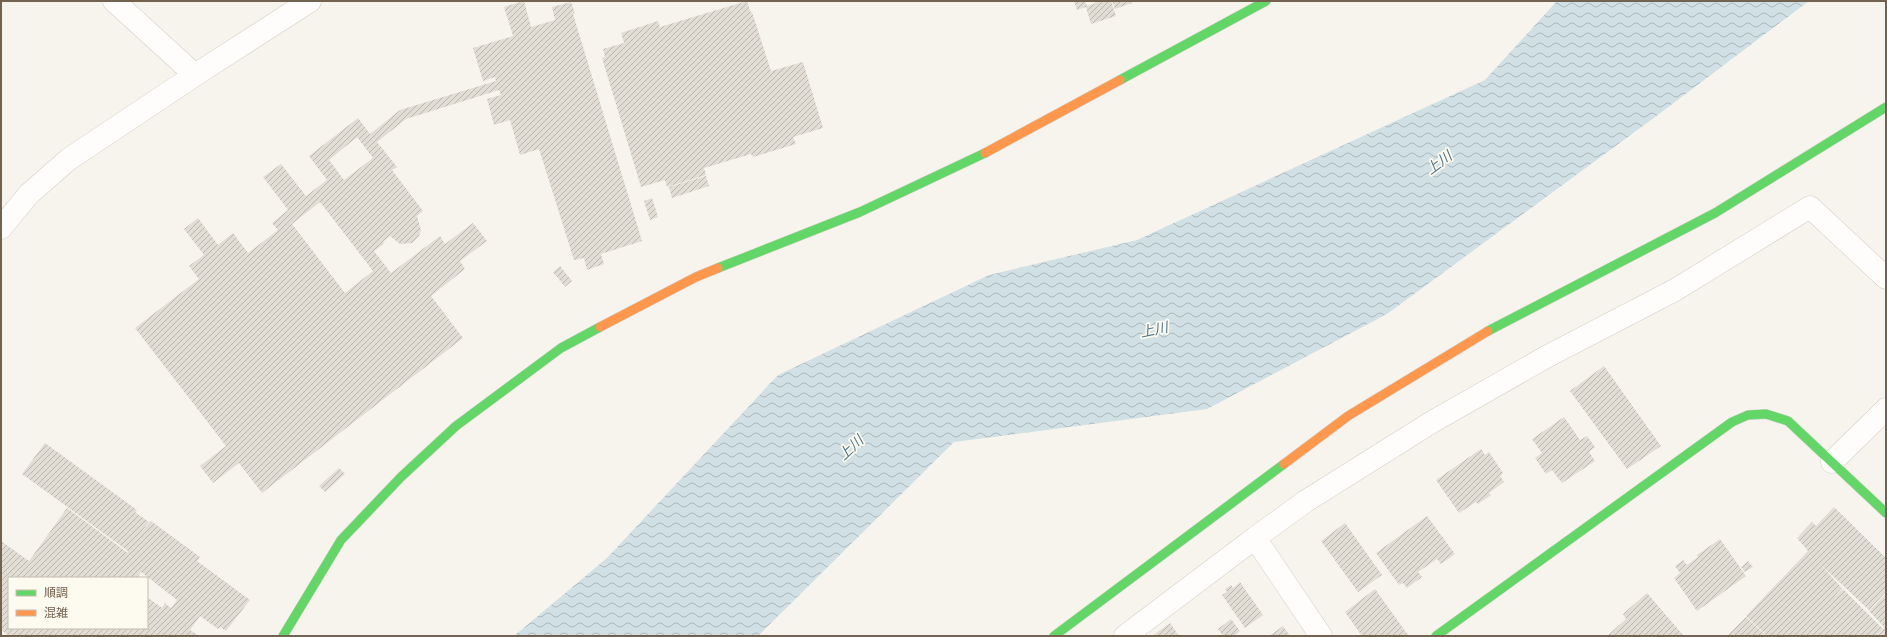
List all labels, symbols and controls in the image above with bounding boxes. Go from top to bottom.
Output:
water label: 上川 [1423,147,1457,178]
water label: 上川 [1139,318,1171,341]
water label: 上川 [835,431,868,464]
legend [8,577,148,629]
text: 順調 [44,586,68,600]
text: 混雑 [44,606,68,620]

